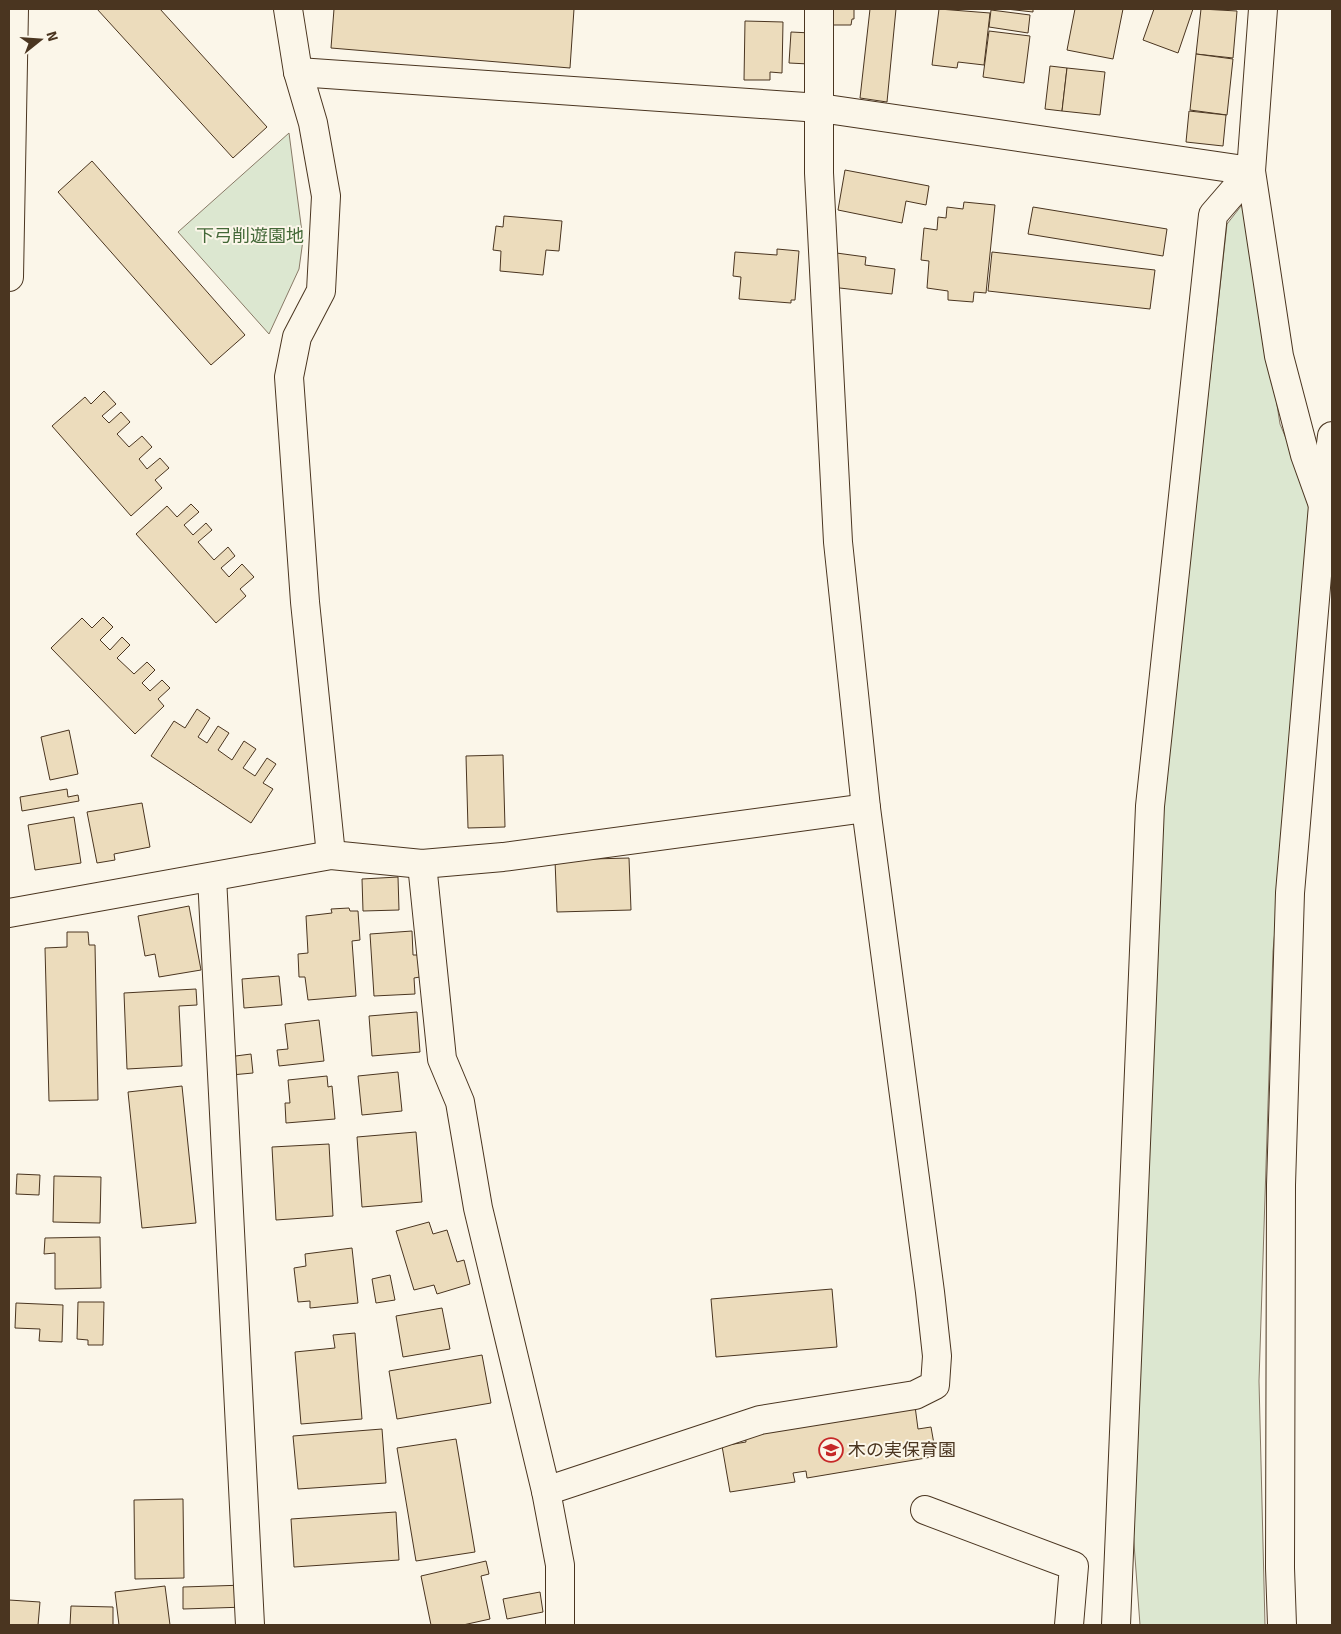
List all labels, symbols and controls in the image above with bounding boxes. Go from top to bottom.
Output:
north arrow [15,15,65,65]
text: N [42,29,62,43]
park label: 下弓削遊園地 [196,225,304,247]
school or university icon: 木の実保育園 [818,1437,844,1463]
place label: 木の実保育園 [848,1439,956,1461]

